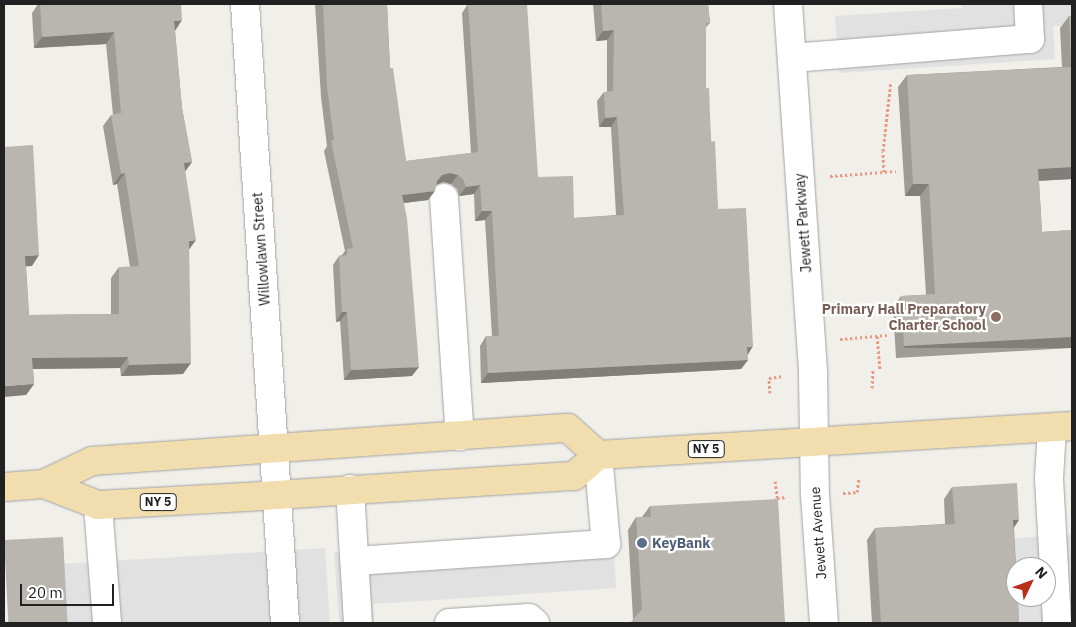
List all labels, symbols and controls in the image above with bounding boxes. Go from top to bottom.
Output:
street label: Jewett Parkway [791,173,815,273]
street label: Willowlawn Street [249,192,273,306]
place label: Primary Hall Preparatory Charter School [822,301,986,334]
marker: Primary Hall Preparatory Charter School [990,311,1002,323]
road number: NY 5 [687,439,725,458]
street label: Jewett Avenue [806,486,830,580]
road number: NY 5 [139,492,177,512]
place label: KeyBank [652,535,710,551]
marker: KeyBank [636,537,648,549]
north arrow [1006,557,1056,607]
text: N [1031,563,1051,582]
scale bar [22,574,116,606]
text: 20 m [28,583,63,602]

